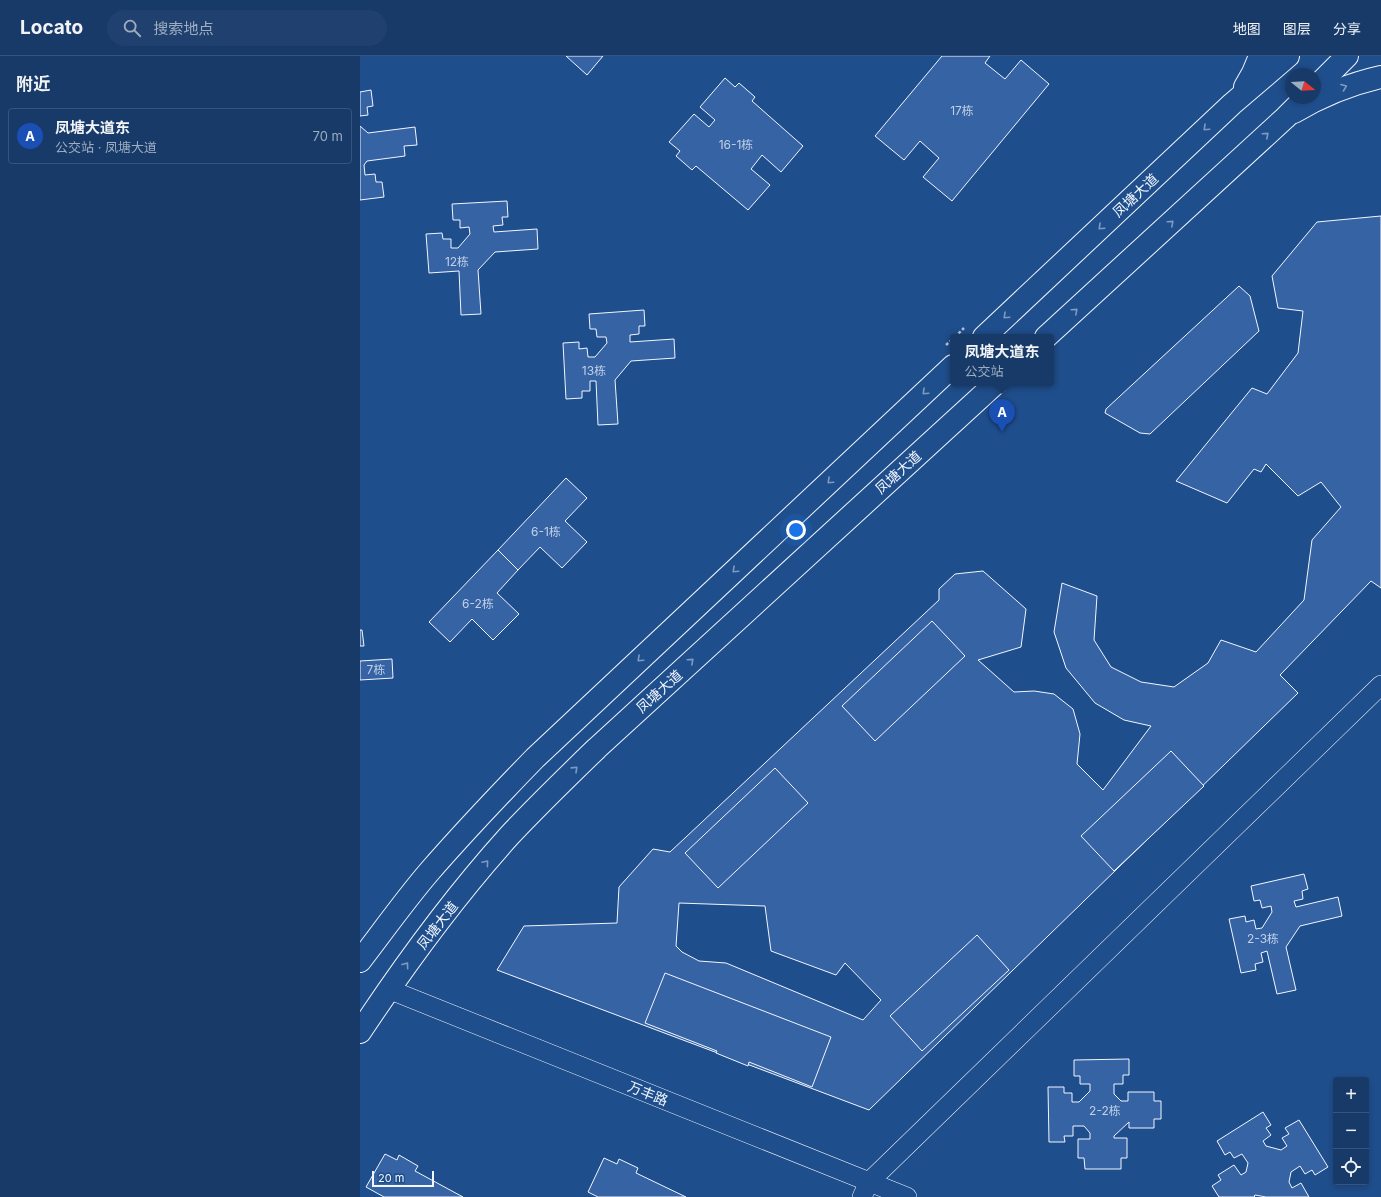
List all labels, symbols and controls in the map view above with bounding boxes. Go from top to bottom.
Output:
search box [107,10,387,46]
text: Locato [20,16,83,39]
icon: search [121,17,143,39]
text: 搜索地点 [153,19,213,38]
text: 地图 [1233,20,1261,37]
text: 图层 [1283,20,1311,37]
text: 分享 [1333,20,1361,37]
north arrow [1285,68,1321,104]
text: 附近 [16,74,50,94]
one-way arrow [1341,84,1348,92]
house number: 17栋 [950,103,974,118]
text: 凤塘大道东 [55,118,130,137]
one-way arrow [1203,123,1211,131]
text: A [25,128,35,144]
text: 70 m [313,128,343,144]
one-way arrow [1262,133,1269,140]
house number: 16-1栋 [719,137,753,152]
text: 公交站 · 凤塘大道 [55,139,157,155]
street label: 凤塘大道 [1109,170,1161,220]
one-way arrow [1166,221,1173,228]
one-way arrow [1098,222,1106,229]
house number: 12栋 [445,254,469,269]
one-way arrow [1070,308,1078,315]
one-way arrow [1004,311,1011,318]
popup [950,334,1054,386]
text: 凤塘大道东 [964,342,1040,361]
house number: 13栋 [582,363,606,378]
text: 公交站 [964,363,1004,379]
one-way arrow [922,388,929,395]
pin: A [989,399,1015,432]
street label: 凤塘大道 [872,447,924,497]
one-way arrow [827,476,835,484]
your location [786,520,806,540]
house number: 6-1栋 [531,524,561,539]
one-way arrow [732,565,740,573]
house number: 6-2栋 [462,596,494,611]
one-way arrow [637,654,645,662]
one-way arrow [687,659,694,666]
house number: 7栋 [367,662,385,677]
street label: 凤塘大道 [633,666,685,716]
one-way arrow [570,766,578,773]
one-way arrow [482,860,489,868]
street label: 凤塘大道 [413,898,461,952]
house number: 2-3栋 [1247,931,1279,946]
one-way arrow [401,963,408,970]
street label: 万丰路 [625,1077,671,1109]
map controls [1333,1077,1369,1185]
button: + [1333,1077,1369,1113]
house number: 2-2栋 [1089,1103,1121,1118]
button: − [1333,1113,1369,1149]
button: locate [1333,1149,1369,1185]
scale bar [372,1169,434,1188]
text: 20 m [378,1171,404,1185]

